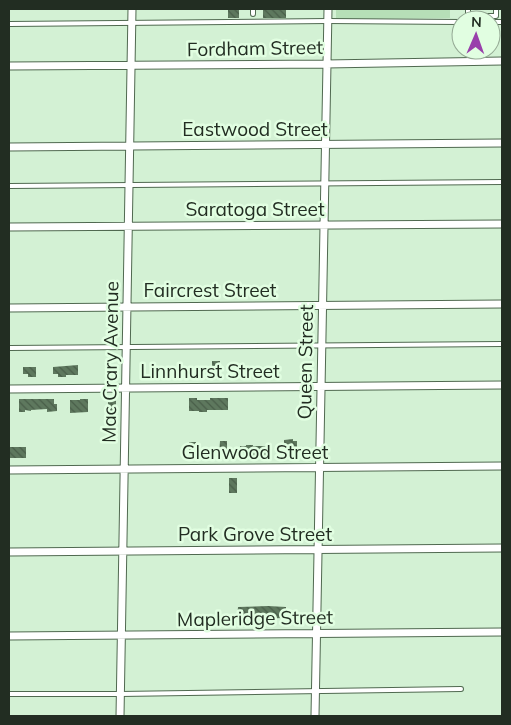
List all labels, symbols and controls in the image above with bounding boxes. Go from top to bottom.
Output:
north arrow [451,10,501,60]
text: N [471,13,482,31]
street label: Fordham Street [187,35,324,61]
street label: Eastwood Street [182,117,328,141]
street label: Saratoga Street [185,197,325,221]
street label: Faircrest Street [144,278,277,302]
street label: Mac Crary Avenue [97,281,123,443]
street label: Queen Street [292,304,318,420]
street label: Linnhurst Street [140,359,280,383]
street label: Glenwood Street [182,440,329,464]
street label: Park Grove Street [178,522,332,546]
street label: Mapleridge Street [177,605,334,631]

